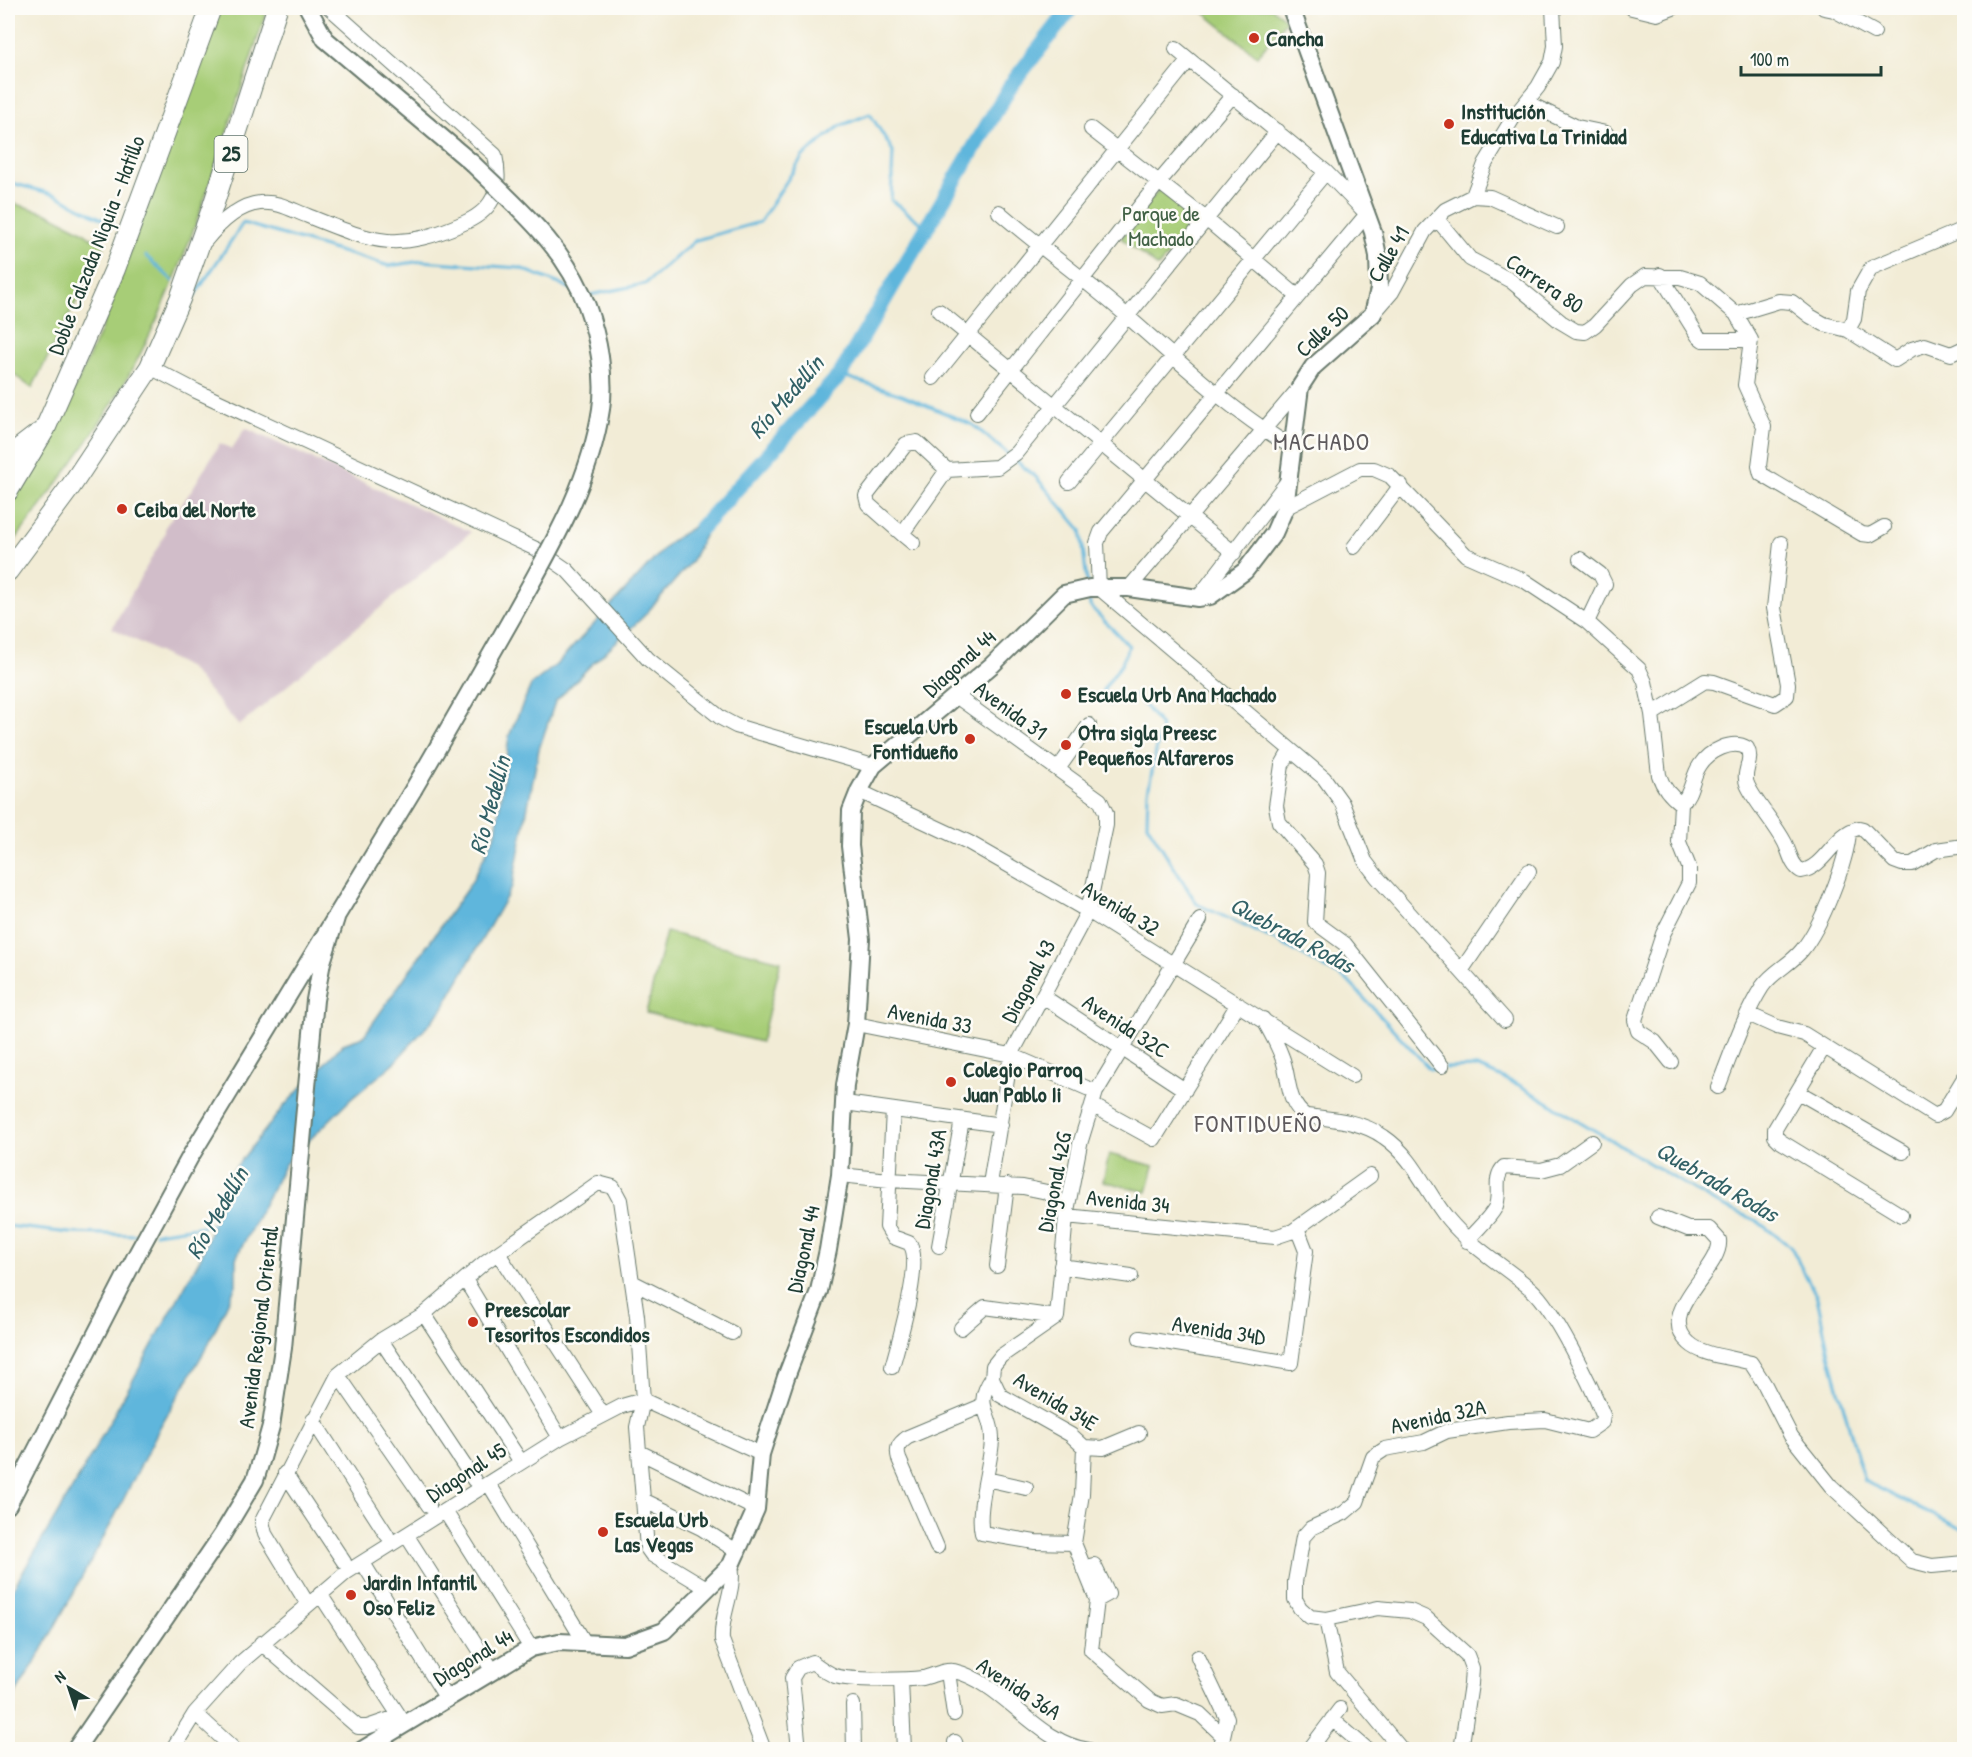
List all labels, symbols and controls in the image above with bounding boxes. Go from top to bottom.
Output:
place label: Cancha [1266,23,1323,53]
marker: Cancha [1247,31,1261,45]
scale bar [1741,39,1880,77]
text: 100 m [1750,47,1789,72]
place label: Institución Educativa La Trinidad [1461,96,1627,151]
marker: Institución Educativa La Trinidad [1442,117,1456,131]
street label: Doble Calzada Niquia - Hatillo [40,131,152,359]
road number: 25 [214,136,248,172]
park label: Parque de Machado [1122,198,1200,253]
street label: Calle 41 [1360,220,1416,288]
street label: Carrera 80 [1500,246,1590,320]
street label: Calle 50 [1289,298,1355,364]
water label: Río Medellín [740,346,832,445]
district label: MACHADO [1273,425,1371,457]
place label: Ceiba del Norte [134,494,256,524]
marker: Ceiba del Norte [115,502,129,516]
street label: Diagonal 44 [916,622,1002,704]
street label: Avenida 31 [968,673,1054,747]
place label: Escuela Urb Ana Machado [1078,679,1277,709]
marker: Escuela Urb Ana Machado [1059,687,1073,701]
place label: Escuela Urb Fontidueño [865,711,958,766]
place label: Otra sigla Preesc Pequeños Alfareros [1078,717,1234,773]
marker: Escuela Urb Fontidueño [963,732,977,746]
marker: Otra sigla Preesc Pequeños Alfareros [1059,738,1073,752]
water label: Río Medellín [461,750,518,858]
street label: Avenida 32 [1077,873,1166,943]
water label: Quebrada Rodas [1225,888,1363,982]
street label: Diagonal 43 [994,934,1062,1028]
street label: Avenida 32C [1077,987,1175,1065]
street label: Avenida 33 [885,995,975,1041]
place label: Colegio Parroq Juan Pablo Ii [963,1054,1083,1109]
marker: Colegio Parroq Juan Pablo Ii [944,1075,958,1089]
district label: FONTIDUEÑO [1194,1107,1323,1139]
street label: Diagonal 43A [906,1126,954,1231]
street label: Diagonal 42G [1030,1129,1078,1235]
water label: Quebrada Rodas [1650,1133,1787,1230]
water label: Río Medellín [177,1159,256,1264]
street label: Avenida 34 [1085,1182,1171,1220]
street label: Diagonal 44 [779,1203,827,1295]
street label: Avenida Regional Oriental [231,1224,285,1430]
place label: Preescolar Tesoritos Escondidos [484,1294,650,1349]
street label: Avenida 34D [1170,1308,1268,1352]
marker: Preescolar Tesoritos Escondidos [466,1315,480,1329]
street label: Avenida 34E [1008,1364,1104,1438]
street label: Avenida 32A [1388,1391,1488,1441]
street label: Diagonal 45 [420,1435,512,1509]
place label: Escuela Urb Las Vegas [615,1504,708,1560]
marker: Escuela Urb Las Vegas [596,1525,610,1539]
place label: Jardin Infantil Oso Feliz [363,1567,478,1622]
marker: Jardin Infantil Oso Feliz [344,1588,358,1602]
street label: Diagonal 44 [427,1621,519,1693]
street label: Avenida 36A [971,1650,1067,1727]
north arrow [39,1658,99,1718]
text: N [49,1665,70,1688]

